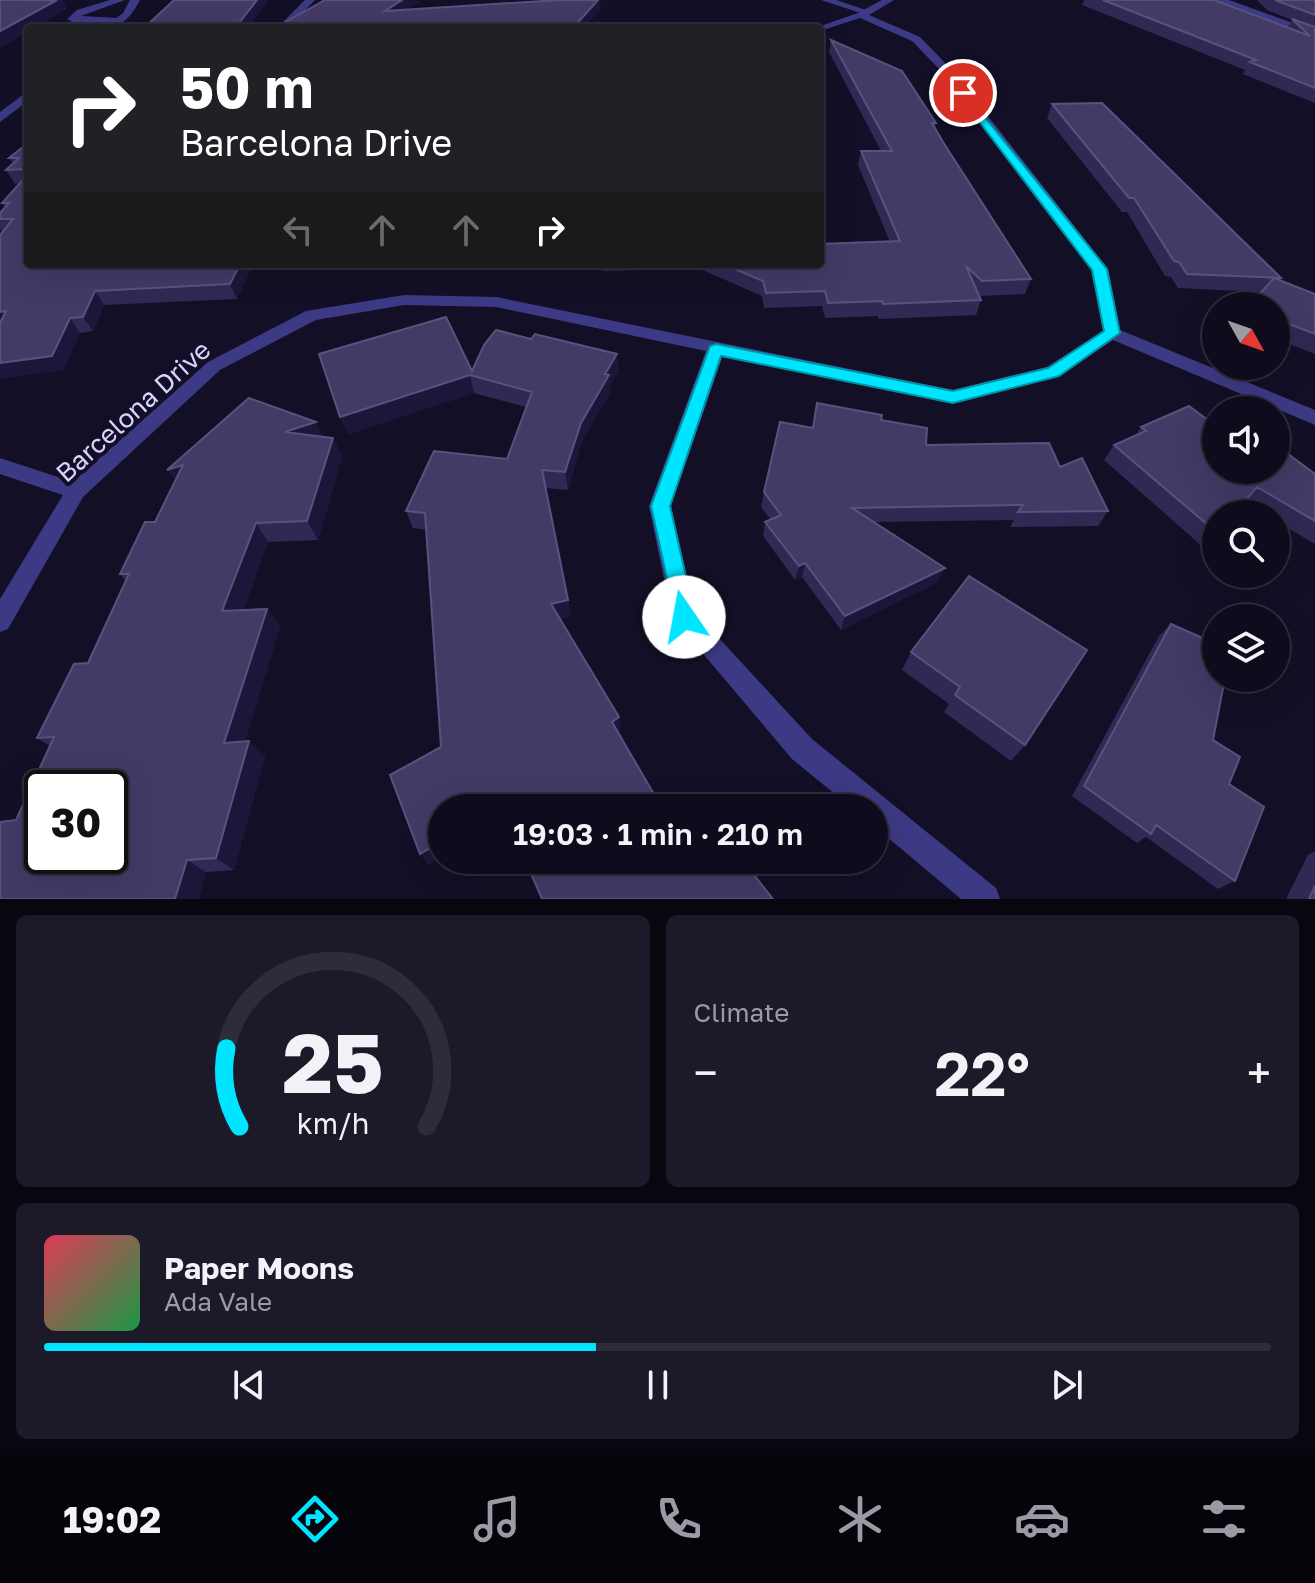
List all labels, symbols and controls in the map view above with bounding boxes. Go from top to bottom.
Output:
text: 50 m [180,53,314,120]
icon: right [48,56,152,160]
pin [929,59,997,127]
icon: arrive [941,71,985,115]
text: Barcelona Drive [180,121,452,164]
icon: left [276,208,320,252]
icon: ahead [360,208,404,252]
icon: ahead [444,208,488,252]
icon: right [528,208,572,252]
north arrow [1202,292,1290,380]
map controls [1202,292,1290,692]
street label: Barcelona Drive [50,334,216,488]
button: sound [1202,396,1290,484]
button: search [1202,500,1290,588]
position arrow [642,575,726,659]
button: layers [1202,604,1290,692]
speed limit sign: 30 [24,770,128,874]
text: 19:03 · 1 min · 210 m [513,816,803,852]
text: Climate [694,997,789,1028]
text: 25 [282,1011,384,1111]
text: 22° [935,1037,1030,1109]
text: − [694,1046,718,1099]
text: + [1247,1046,1271,1099]
text: km/h [296,1106,369,1140]
text: Paper Moons [164,1250,354,1286]
text: Ada Vale [164,1286,272,1317]
icon: previous [227,1363,271,1407]
icon: pause [636,1363,680,1407]
icon: next [1045,1363,1089,1407]
icon: directions [287,1491,343,1547]
icon: music [469,1491,525,1547]
icon: phone [651,1491,707,1547]
icon: climate [832,1491,888,1547]
icon: car [1014,1491,1070,1547]
icon: filters [1196,1491,1252,1547]
text: 19:02 [63,1498,161,1541]

